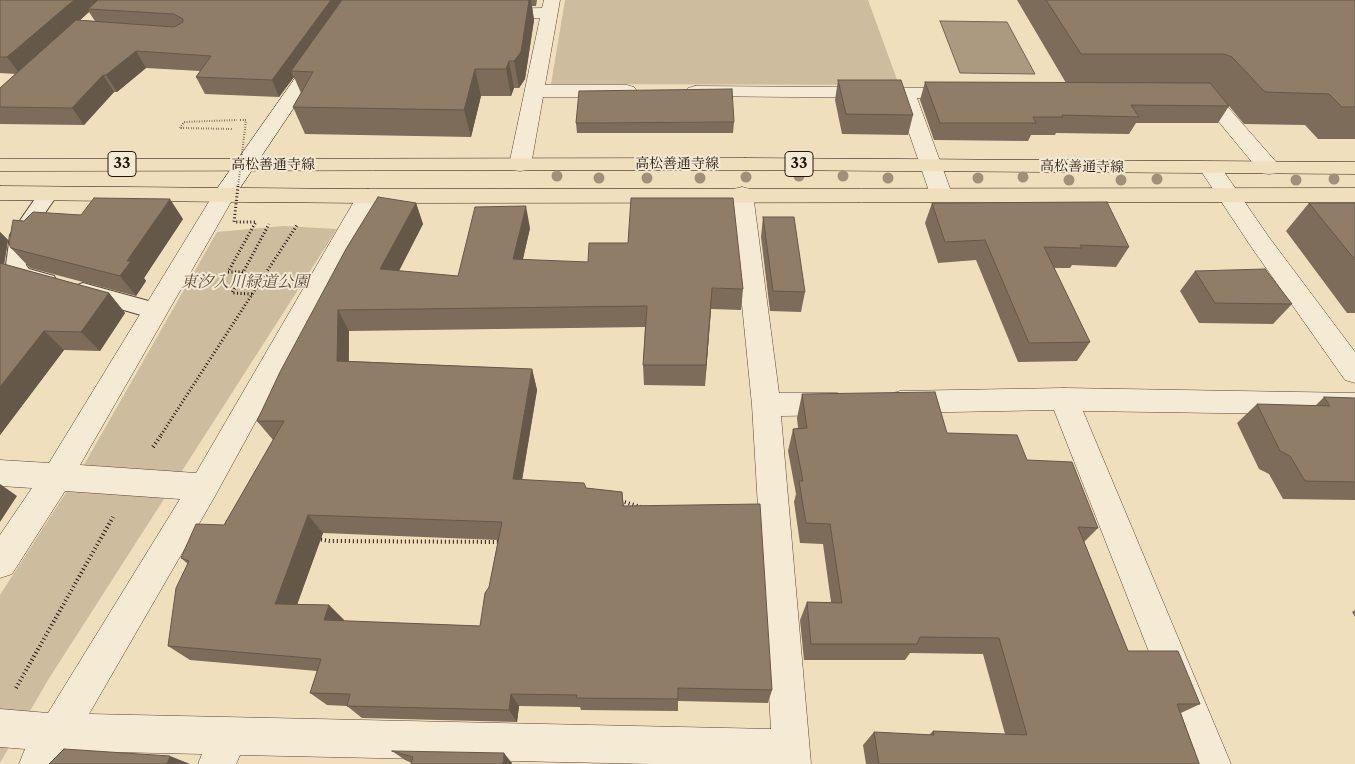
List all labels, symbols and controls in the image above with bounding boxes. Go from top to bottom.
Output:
road number: 33 [108,152,136,176]
road number: 33 [785,152,813,176]
street label: 高松善通寺線 [635,156,719,172]
street label: 高松善通寺線 [231,157,315,173]
street label: 高松善通寺線 [1040,158,1124,176]
park label: 東汐入川緑道公園 [181,272,309,292]

